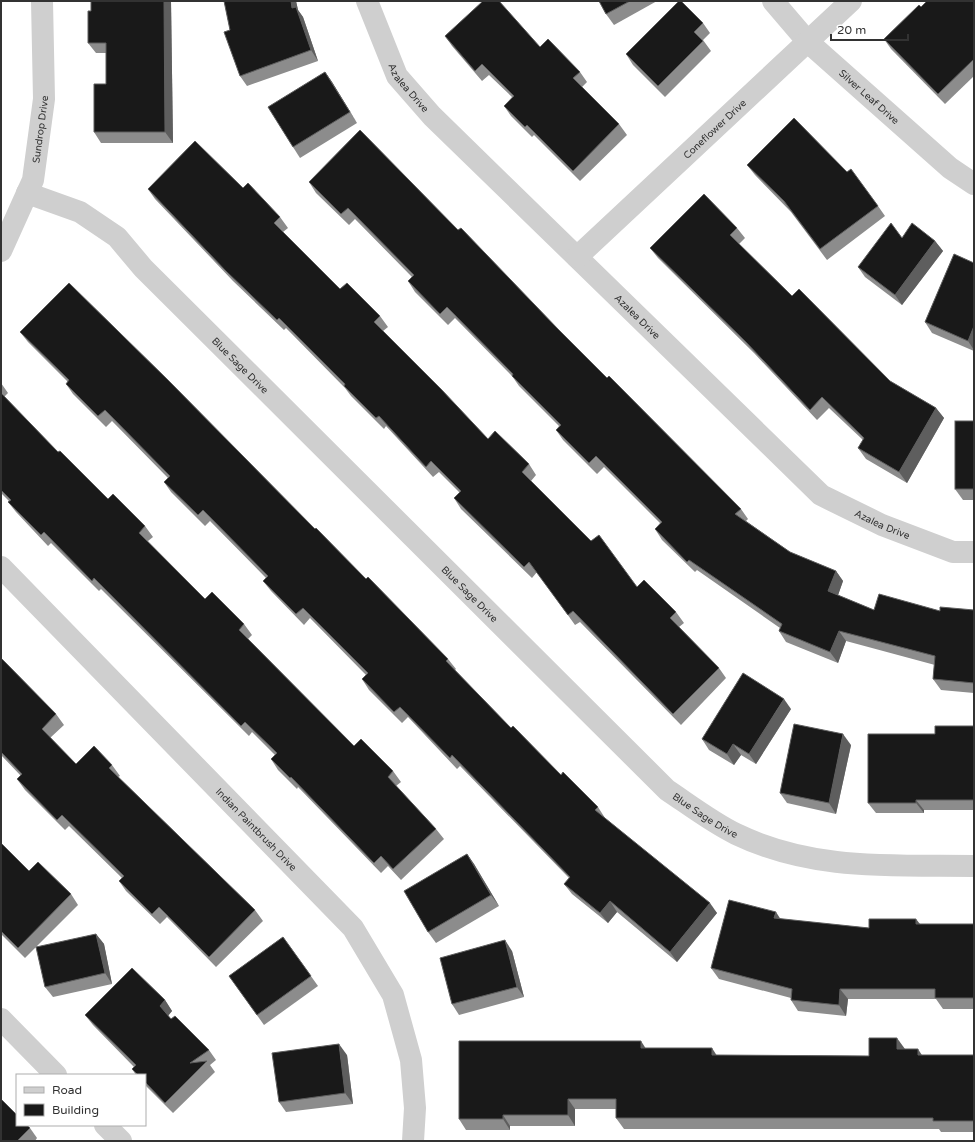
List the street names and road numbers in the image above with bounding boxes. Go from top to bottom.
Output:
street label: Azalea Drive [386,62,431,115]
street label: Silver Leaf Drive [836,67,902,127]
street label: Sundrop Drive [30,95,51,164]
street label: Coneflower Drive [681,97,749,162]
street label: Azalea Drive [612,292,663,342]
street label: Blue Sage Drive [209,335,271,397]
street label: Azalea Drive [852,507,912,542]
street label: Blue Sage Drive [439,564,500,625]
street label: Indian Paintbrush Drive [213,786,299,874]
street label: Blue Sage Drive [670,791,740,841]

